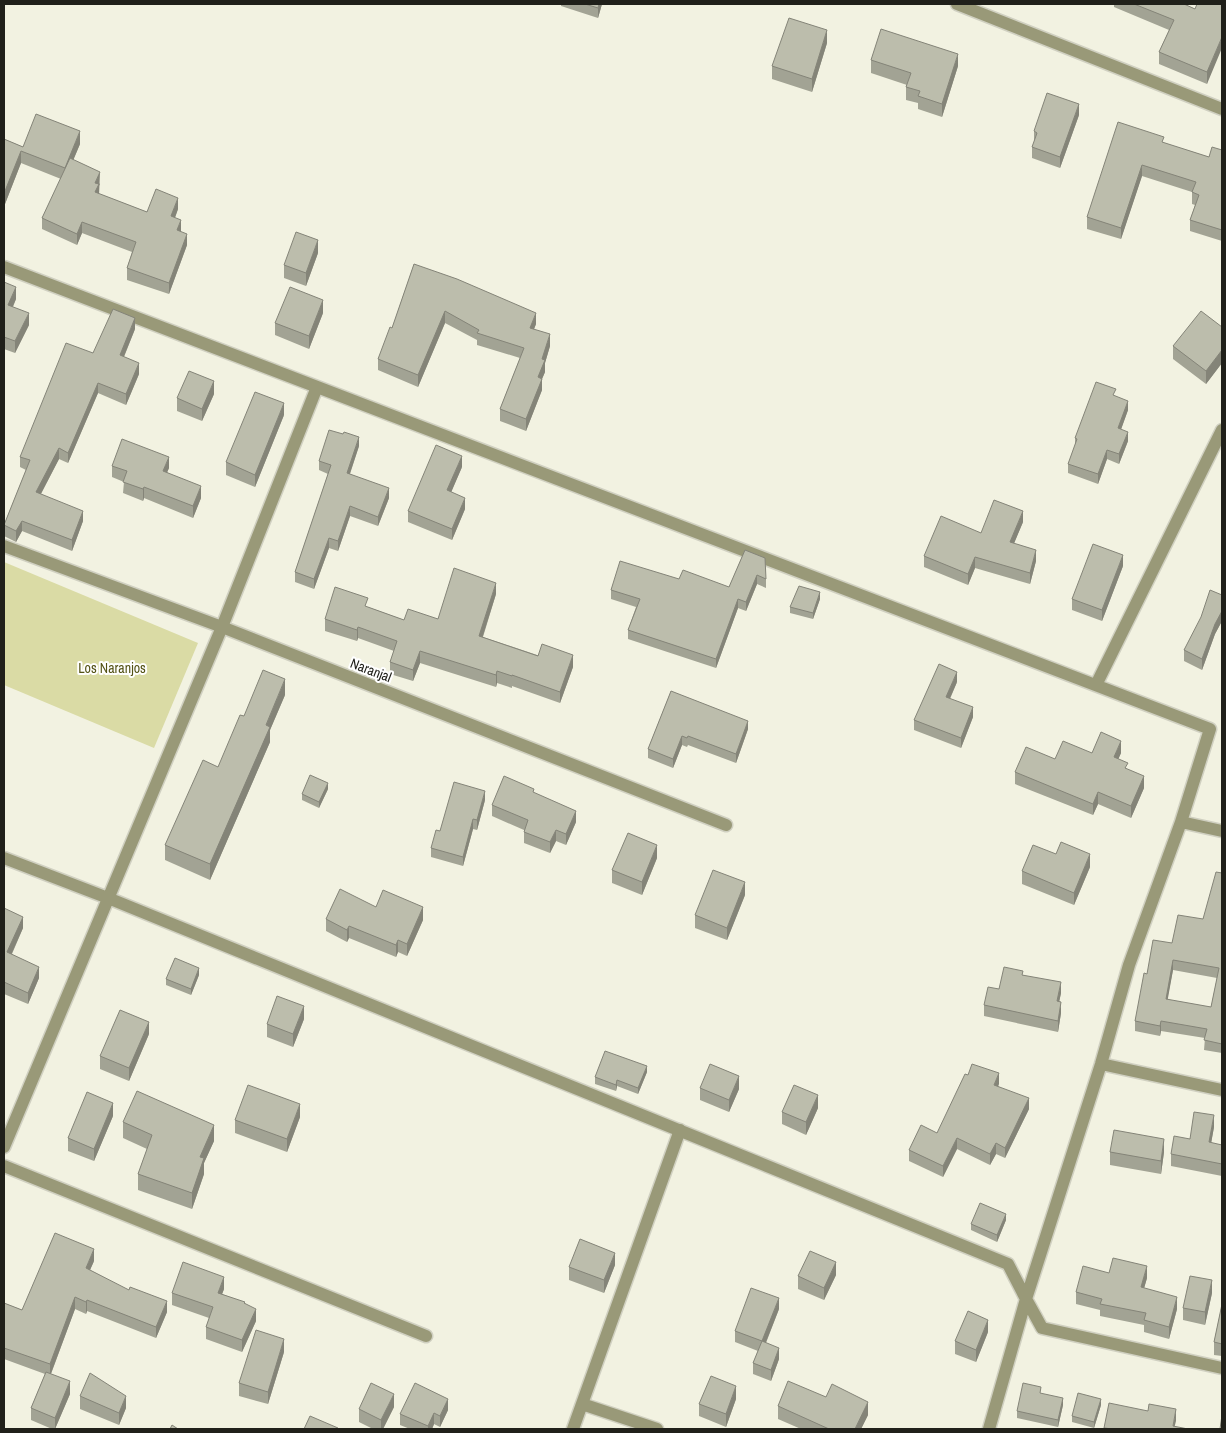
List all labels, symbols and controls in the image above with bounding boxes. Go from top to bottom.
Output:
street label: Naranjal [348,654,394,686]
park label: Los Naranjos [78,659,146,677]

